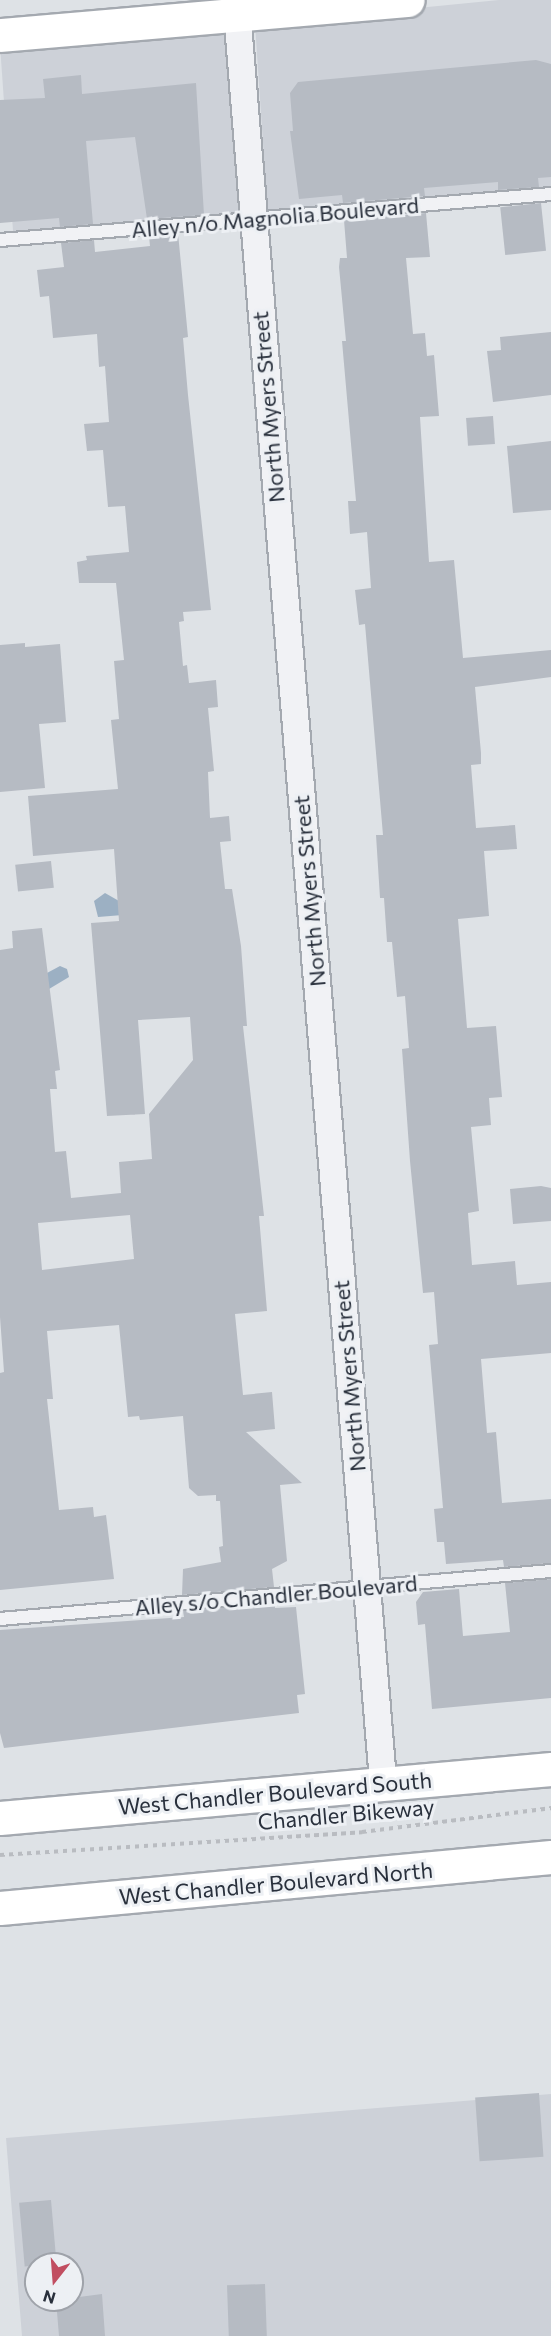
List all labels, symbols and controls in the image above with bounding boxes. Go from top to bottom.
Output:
street label: Alley n/o Magnolia Boulevard [130,191,420,243]
street label: North Myers Street [246,310,290,504]
street label: North Myers Street [287,794,331,988]
street label: North Myers Street [327,1279,371,1473]
street label: Alley s/o Chandler Boulevard [134,1569,418,1621]
street label: West Chandler Boulevard South [117,1766,433,1820]
street label: Chandler Bikeway [257,1793,435,1835]
street label: West Chandler Boulevard North [118,1856,434,1910]
north arrow [24,2252,84,2312]
text: N [41,2287,58,2309]

